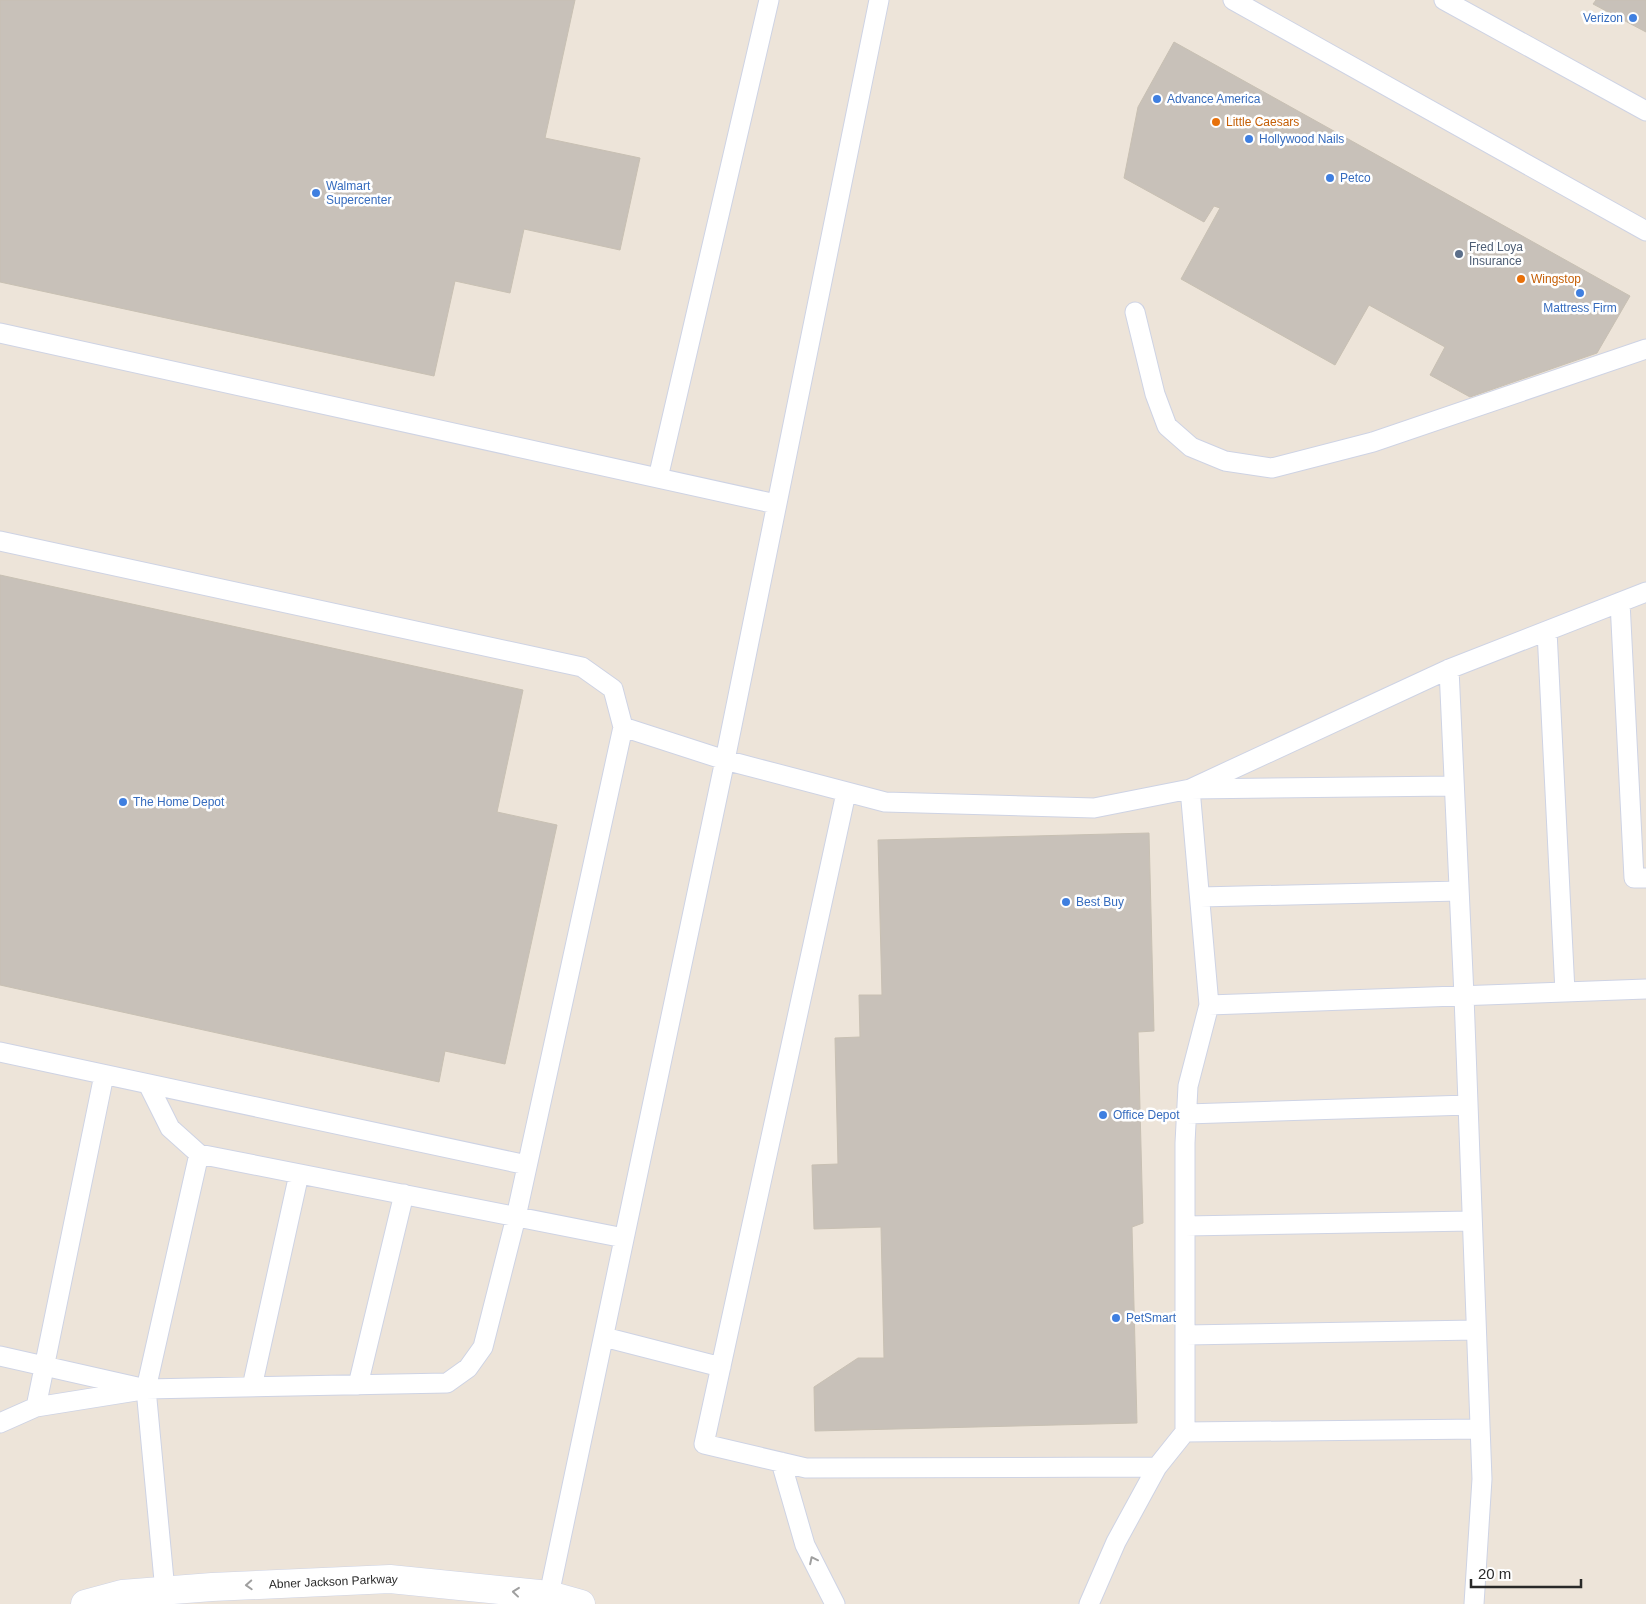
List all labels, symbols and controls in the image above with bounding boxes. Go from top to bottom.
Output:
place label: Verizon [1583,11,1623,25]
marker: Verizon [1627,12,1639,24]
place label: Advance America [1167,92,1261,106]
marker: Advance America [1151,93,1163,105]
place label: Little Caesars [1226,115,1299,129]
marker: Little Caesars [1210,116,1222,128]
place label: Hollywood Nails [1259,132,1344,146]
marker: Hollywood Nails [1243,133,1255,145]
place label: Petco [1340,171,1371,185]
marker: Petco [1324,172,1336,184]
place label: Walmart Supercenter [326,179,391,207]
marker: Walmart Supercenter [310,187,322,199]
place label: Fred Loya Insurance [1469,240,1523,268]
marker: Fred Loya Insurance [1453,248,1465,260]
place label: Wingstop [1531,272,1581,286]
marker: Wingstop [1515,273,1527,285]
marker: Mattress Firm [1574,287,1586,299]
place label: Mattress Firm [1543,301,1617,315]
place label: The Home Depot [133,795,225,809]
marker: The Home Depot [117,796,129,808]
place label: Best Buy [1076,895,1124,909]
marker: Best Buy [1060,896,1072,908]
place label: Office Depot [1113,1108,1180,1122]
marker: Office Depot [1097,1109,1109,1121]
place label: PetSmart [1126,1311,1177,1325]
marker: PetSmart [1110,1312,1122,1324]
scale bar [1471,1556,1581,1588]
one-way arrow [809,1557,819,1566]
text: 20 m [1478,1565,1511,1582]
street label: Abner Jackson Parkway [269,1572,398,1591]
one-way arrow [245,1580,253,1591]
one-way arrow [512,1586,520,1597]

